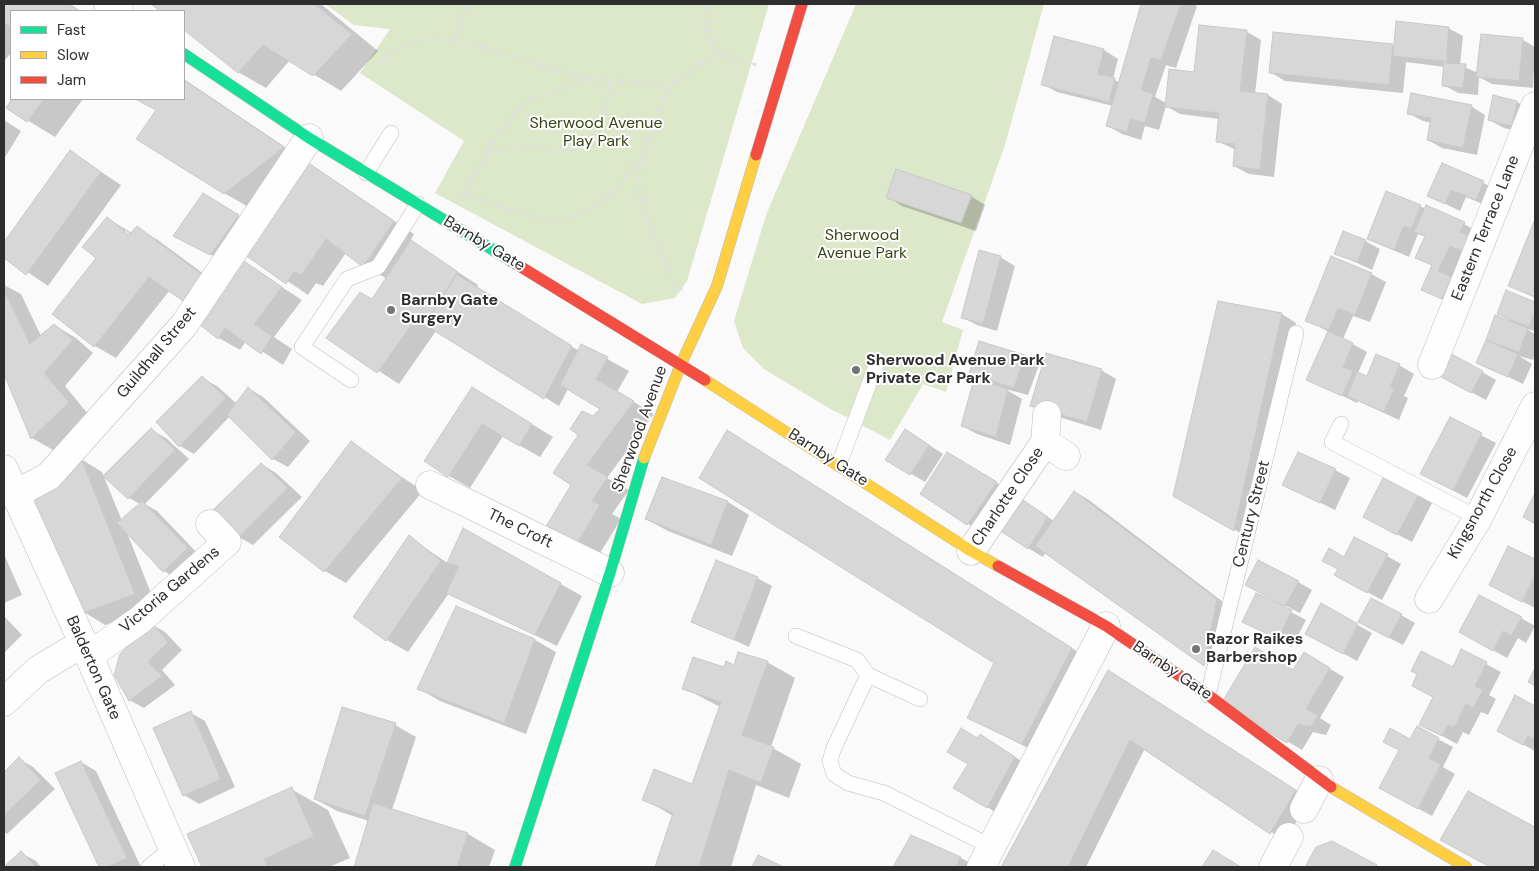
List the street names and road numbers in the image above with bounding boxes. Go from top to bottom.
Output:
street label: Eastern Terrace Lane [1448,153,1524,303]
street label: Barnby Gate [440,212,528,276]
street label: Guildhall Street [113,303,201,403]
street label: Sherwood Avenue [608,363,672,495]
street label: Barnby Gate [784,425,872,491]
street label: Charlotte Close [968,444,1048,550]
street label: Kingsnorth Close [1444,444,1522,562]
street label: Century Street [1229,459,1275,569]
street label: The Croft [484,505,556,553]
street label: Victoria Gardens [116,543,224,637]
street label: Balderton Gate [62,613,124,723]
street label: Barnby Gate [1129,637,1215,705]

